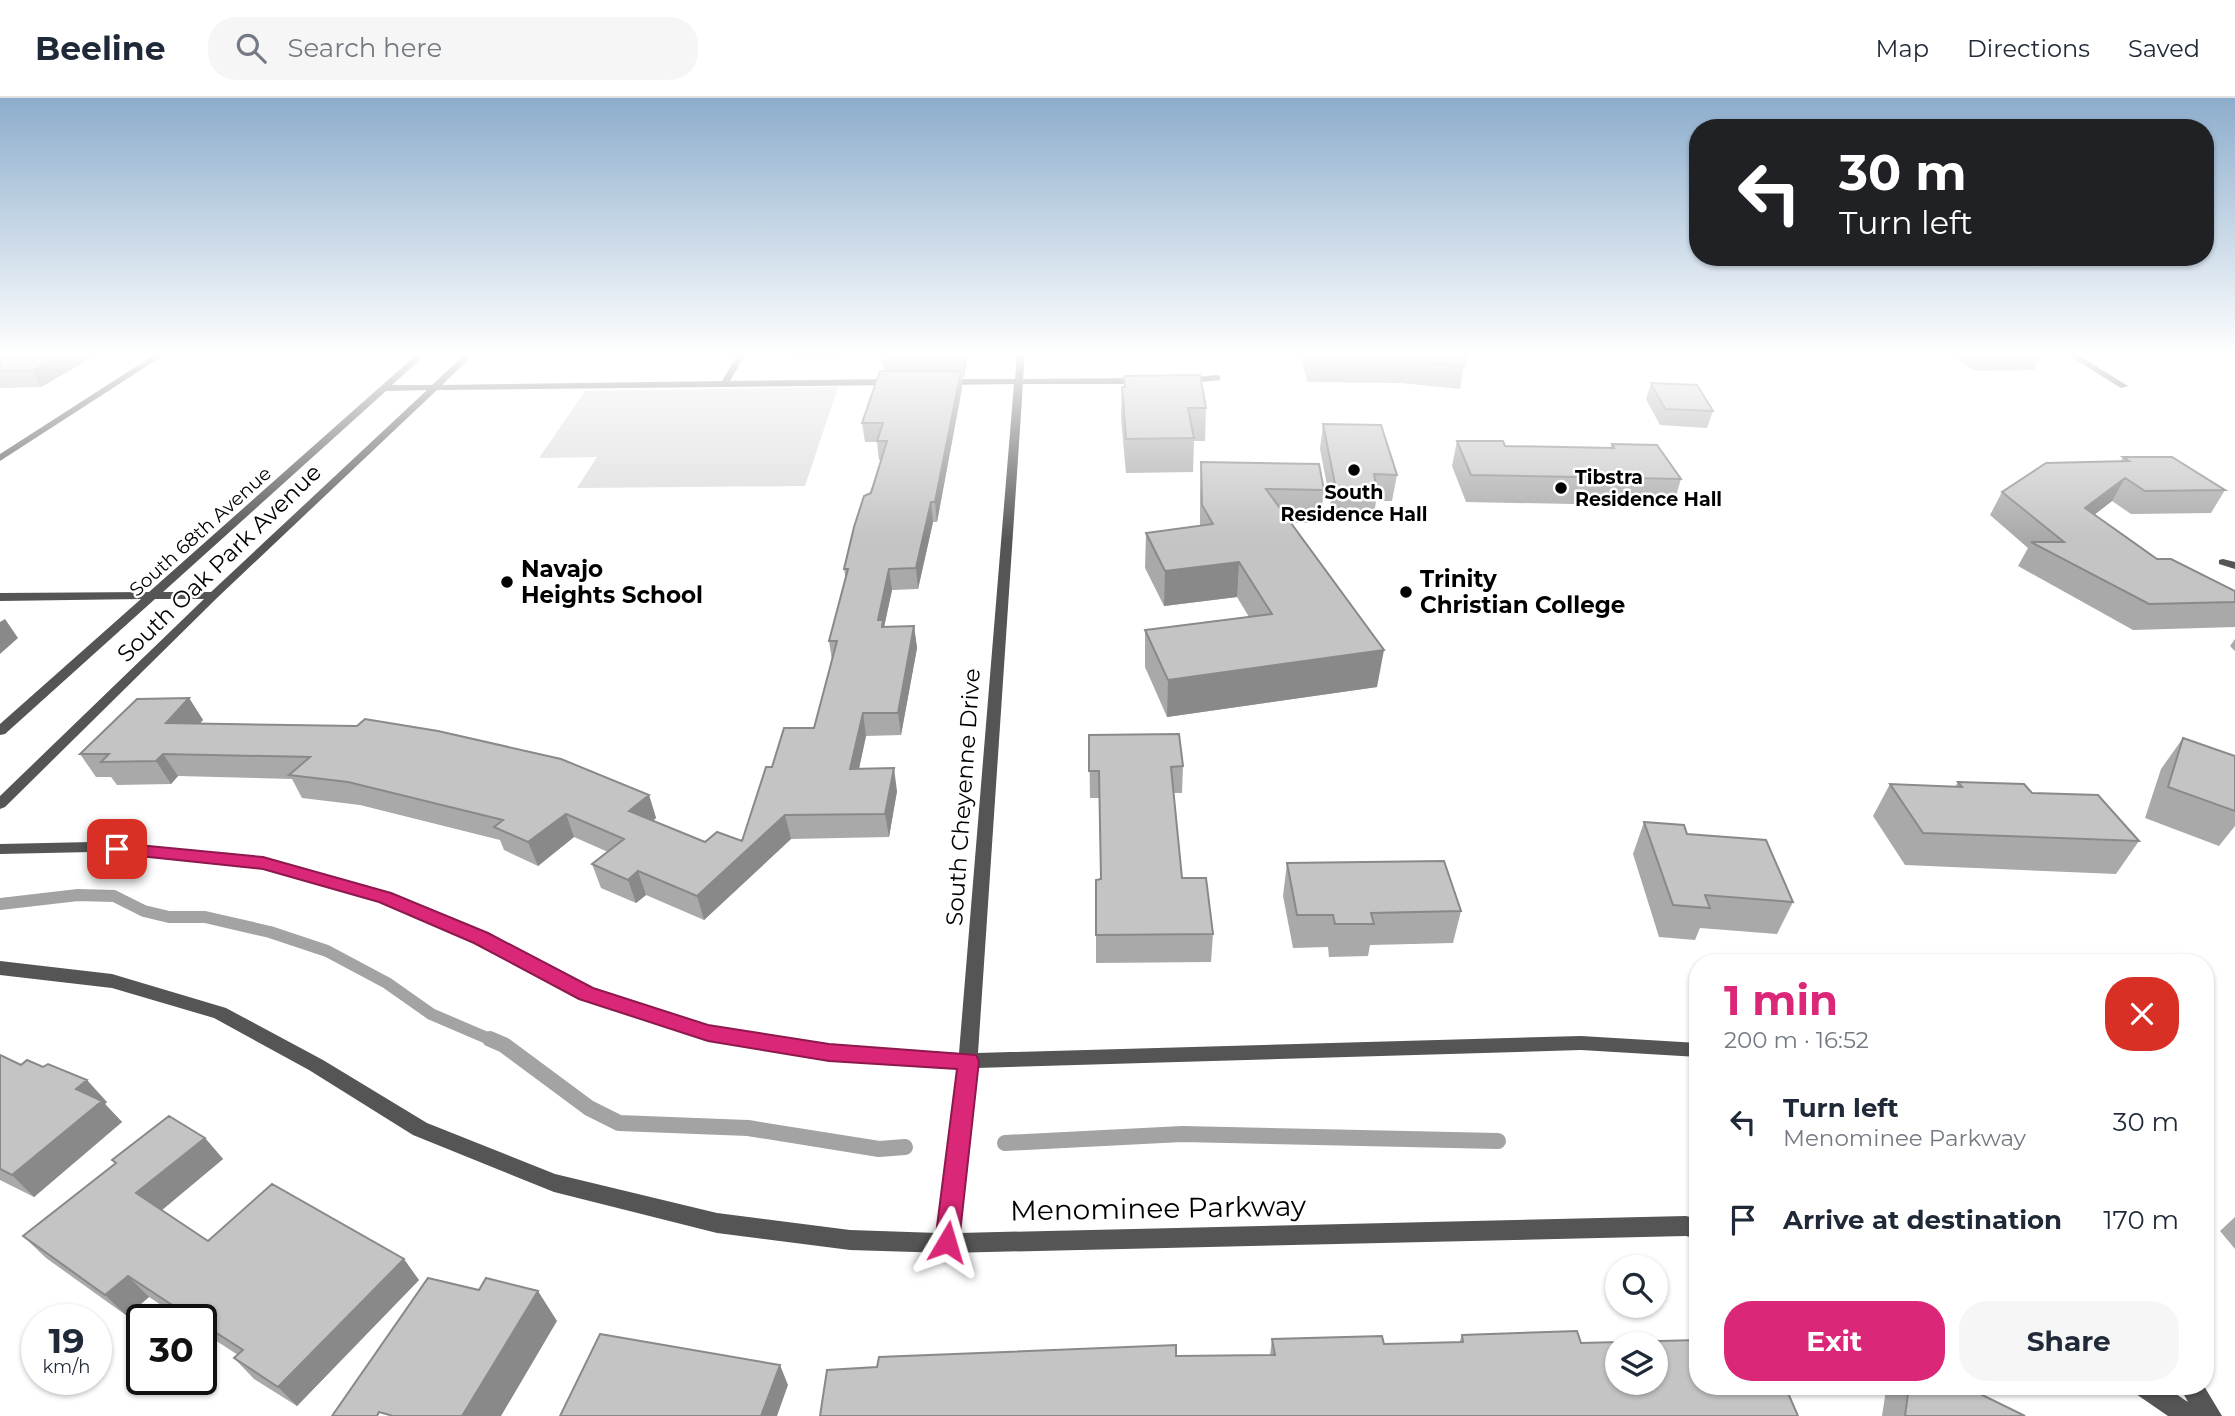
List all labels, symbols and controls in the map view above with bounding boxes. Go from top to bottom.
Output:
search box [208,17,698,80]
text: Beeline [35,28,166,68]
icon: search [232,29,270,67]
text: Search here [288,32,442,64]
text: Map [1876,34,1929,63]
text: Directions [1967,34,2090,63]
text: Saved [2128,34,2200,63]
text: 30 m [1839,143,1967,202]
icon: left [1724,147,1815,238]
text: Turn left [1839,203,1973,242]
street label: South Oak Park Avenue [111,458,327,668]
street label: South 68th Avenue [125,462,276,601]
marker: South Residence Hall [1346,462,1362,478]
place label: Tibstra Residence Hall [1575,466,1722,511]
marker: Tibstra Residence Hall [1553,480,1569,496]
place label: South Residence Hall [1280,481,1428,526]
place label: Navajo Heights School [521,555,703,609]
place label: Trinity Christian College [1420,565,1625,619]
marker: Navajo Heights School [499,574,515,590]
marker: Trinity Christian College [1398,584,1414,600]
street label: South Cheyenne Drive [940,667,986,927]
pin [87,819,147,879]
icon: arrive [98,830,136,868]
text: 1 min [1724,974,1838,1026]
button: close [2105,977,2179,1051]
text: 200 m · 16:52 [1724,1026,1869,1054]
text: Turn left [1783,1092,1899,1124]
icon: left [1724,1103,1762,1141]
text: 30 m [2113,1106,2179,1138]
text: Menominee Parkway [1783,1124,2026,1152]
street label: Menominee Parkway [1010,1188,1307,1228]
icon: arrive [1724,1201,1762,1239]
text: Arrive at destination [1783,1204,2062,1236]
text: 170 m [2103,1204,2179,1236]
position arrow [910,1205,984,1279]
map controls [1605,1255,1668,1395]
button: search [1605,1255,1668,1318]
button: Exit [1724,1301,1945,1381]
button: Share [1959,1301,2179,1381]
speed limit sign: 30 [126,1304,217,1395]
text: 19 [48,1319,85,1362]
button: layers [1605,1332,1668,1395]
text: km/h [42,1356,91,1378]

